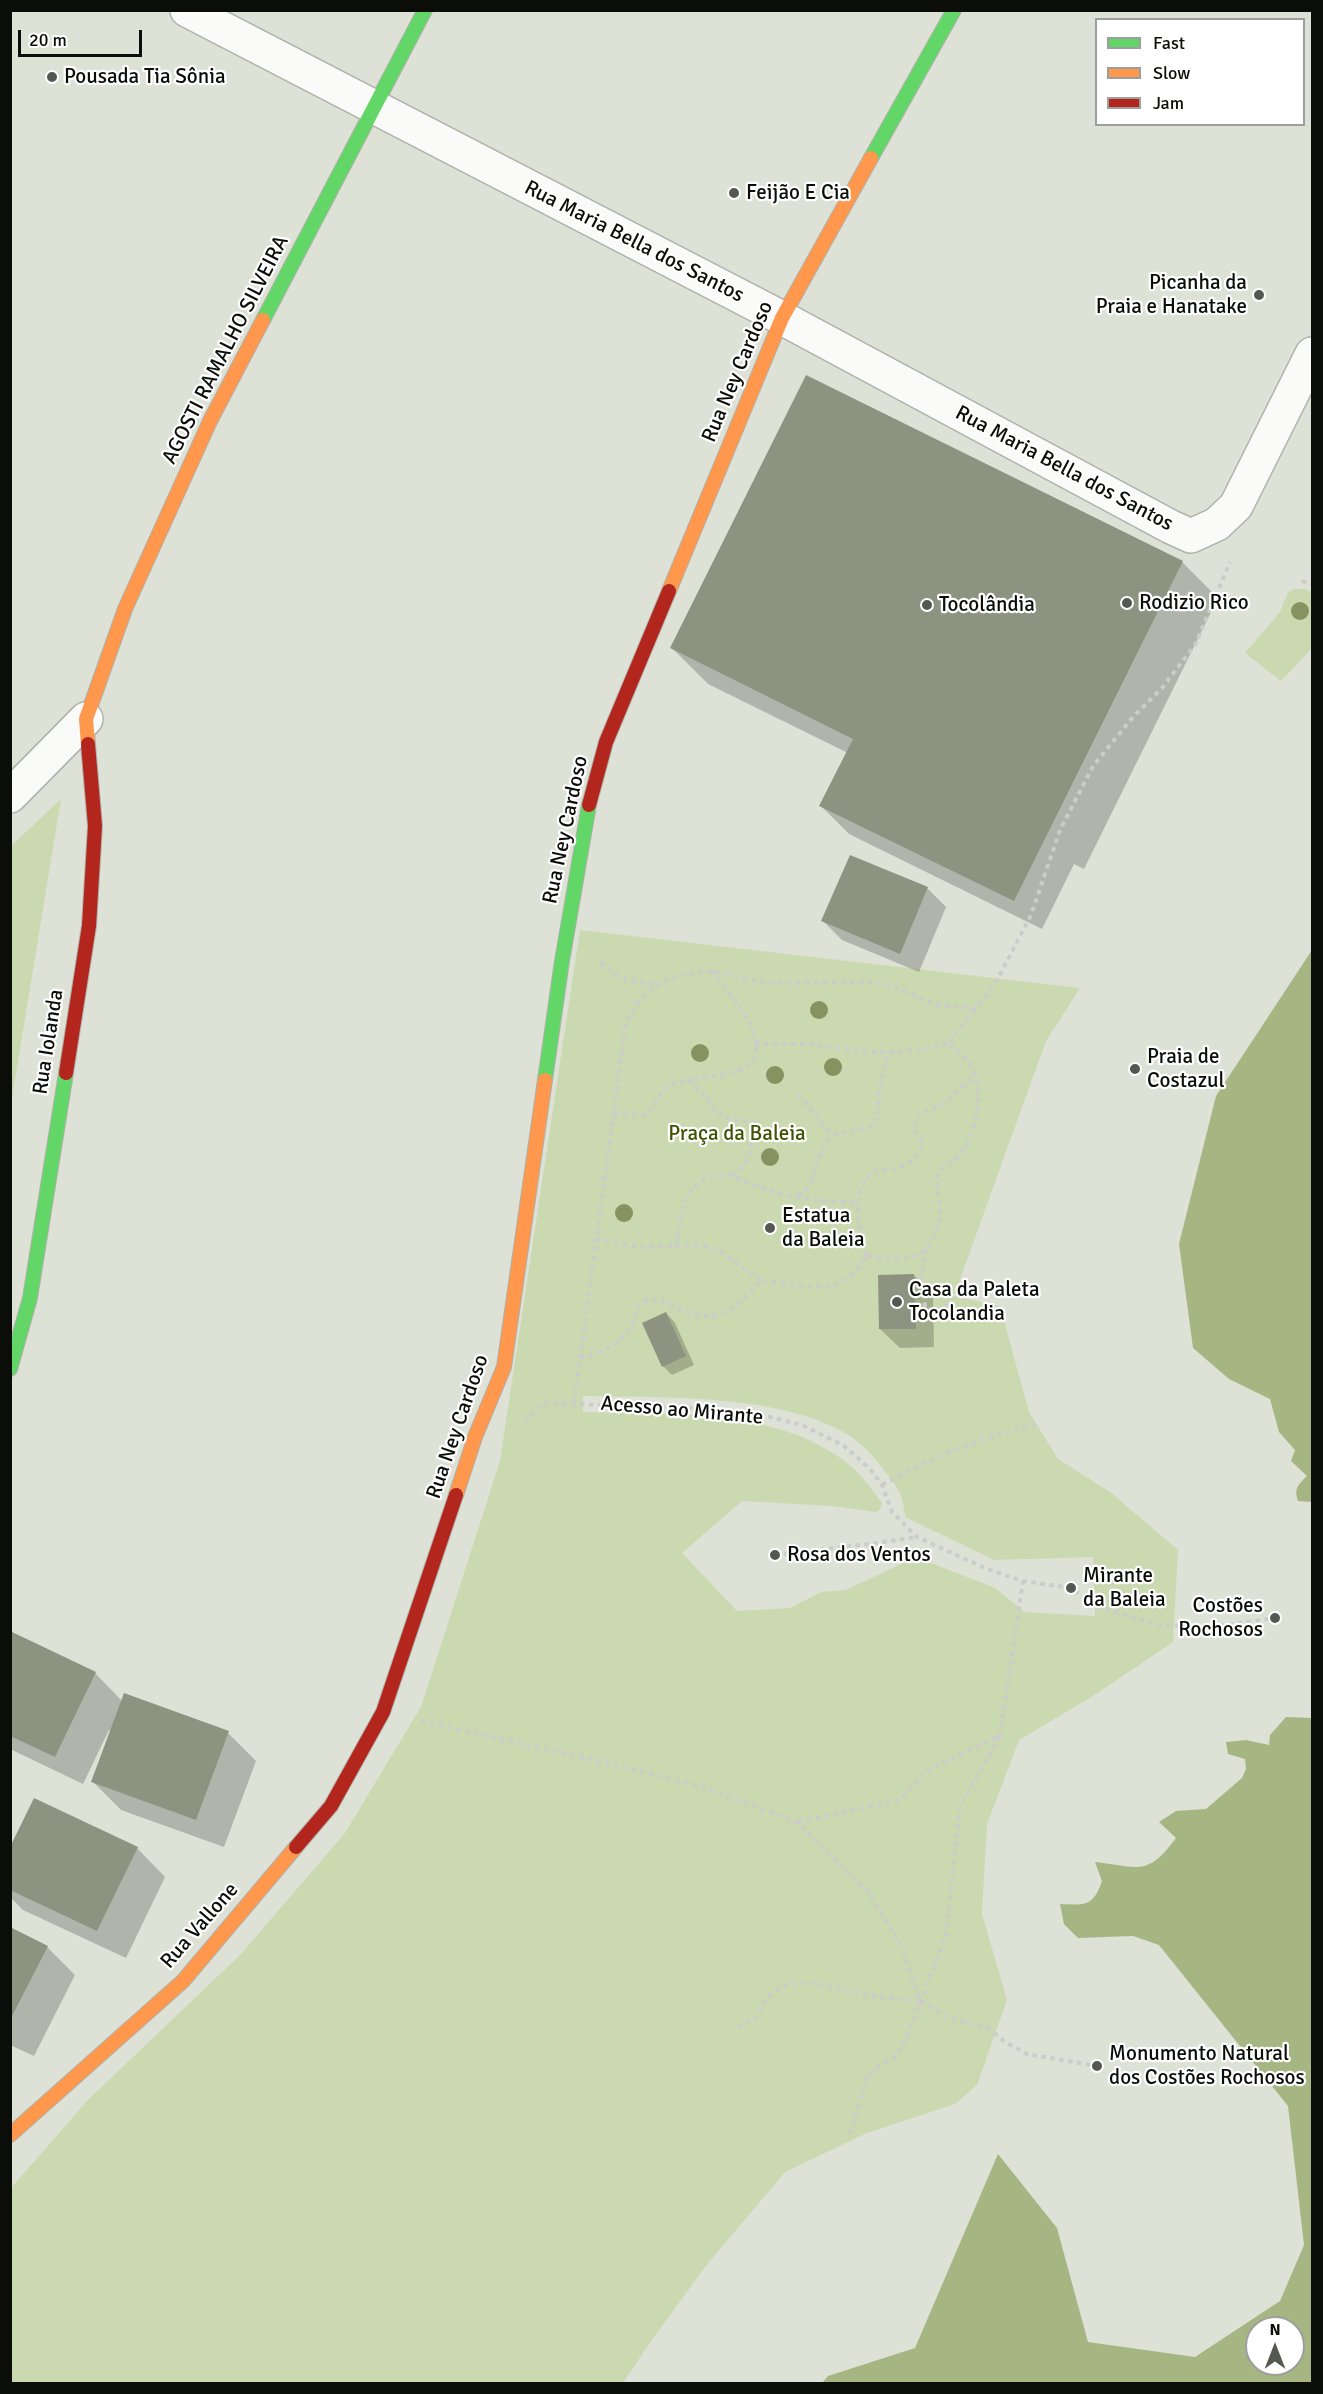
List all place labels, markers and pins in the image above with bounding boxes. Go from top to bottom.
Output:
place label: Pousada Tia Sônia [64,64,226,90]
marker: Pousada Tia Sônia [45,70,59,84]
place label: Feijão E Cia [746,180,850,206]
marker: Feijão E Cia [727,186,741,200]
place label: Picanha da Praia e Hanatake [1096,270,1247,320]
marker: Picanha da Praia e Hanatake [1252,288,1266,302]
place label: Rodizio Rico [1139,590,1249,616]
place label: Tocolândia [939,592,1035,618]
marker: Rodizio Rico [1120,596,1134,610]
marker: Tocolândia [920,598,934,612]
place label: Praia de Costazul [1147,1044,1225,1094]
marker: Praia de Costazul [1128,1062,1142,1076]
place label: Estatua da Baleia [782,1203,865,1253]
marker: Estatua da Baleia [763,1221,777,1235]
place label: Casa da Paleta Tocolandia [909,1277,1040,1327]
marker: Casa da Paleta Tocolandia [890,1295,904,1309]
place label: Rosa dos Ventos [787,1542,931,1568]
marker: Rosa dos Ventos [768,1548,782,1562]
place label: Mirante da Baleia [1083,1563,1166,1613]
marker: Mirante da Baleia [1064,1581,1078,1595]
place label: Costões Rochosos [1178,1593,1263,1643]
marker: Costões Rochosos [1268,1611,1282,1625]
place label: Monumento Natural dos Costões Rochosos [1109,2041,1305,2091]
marker: Monumento Natural dos Costões Rochosos [1090,2059,1104,2073]

